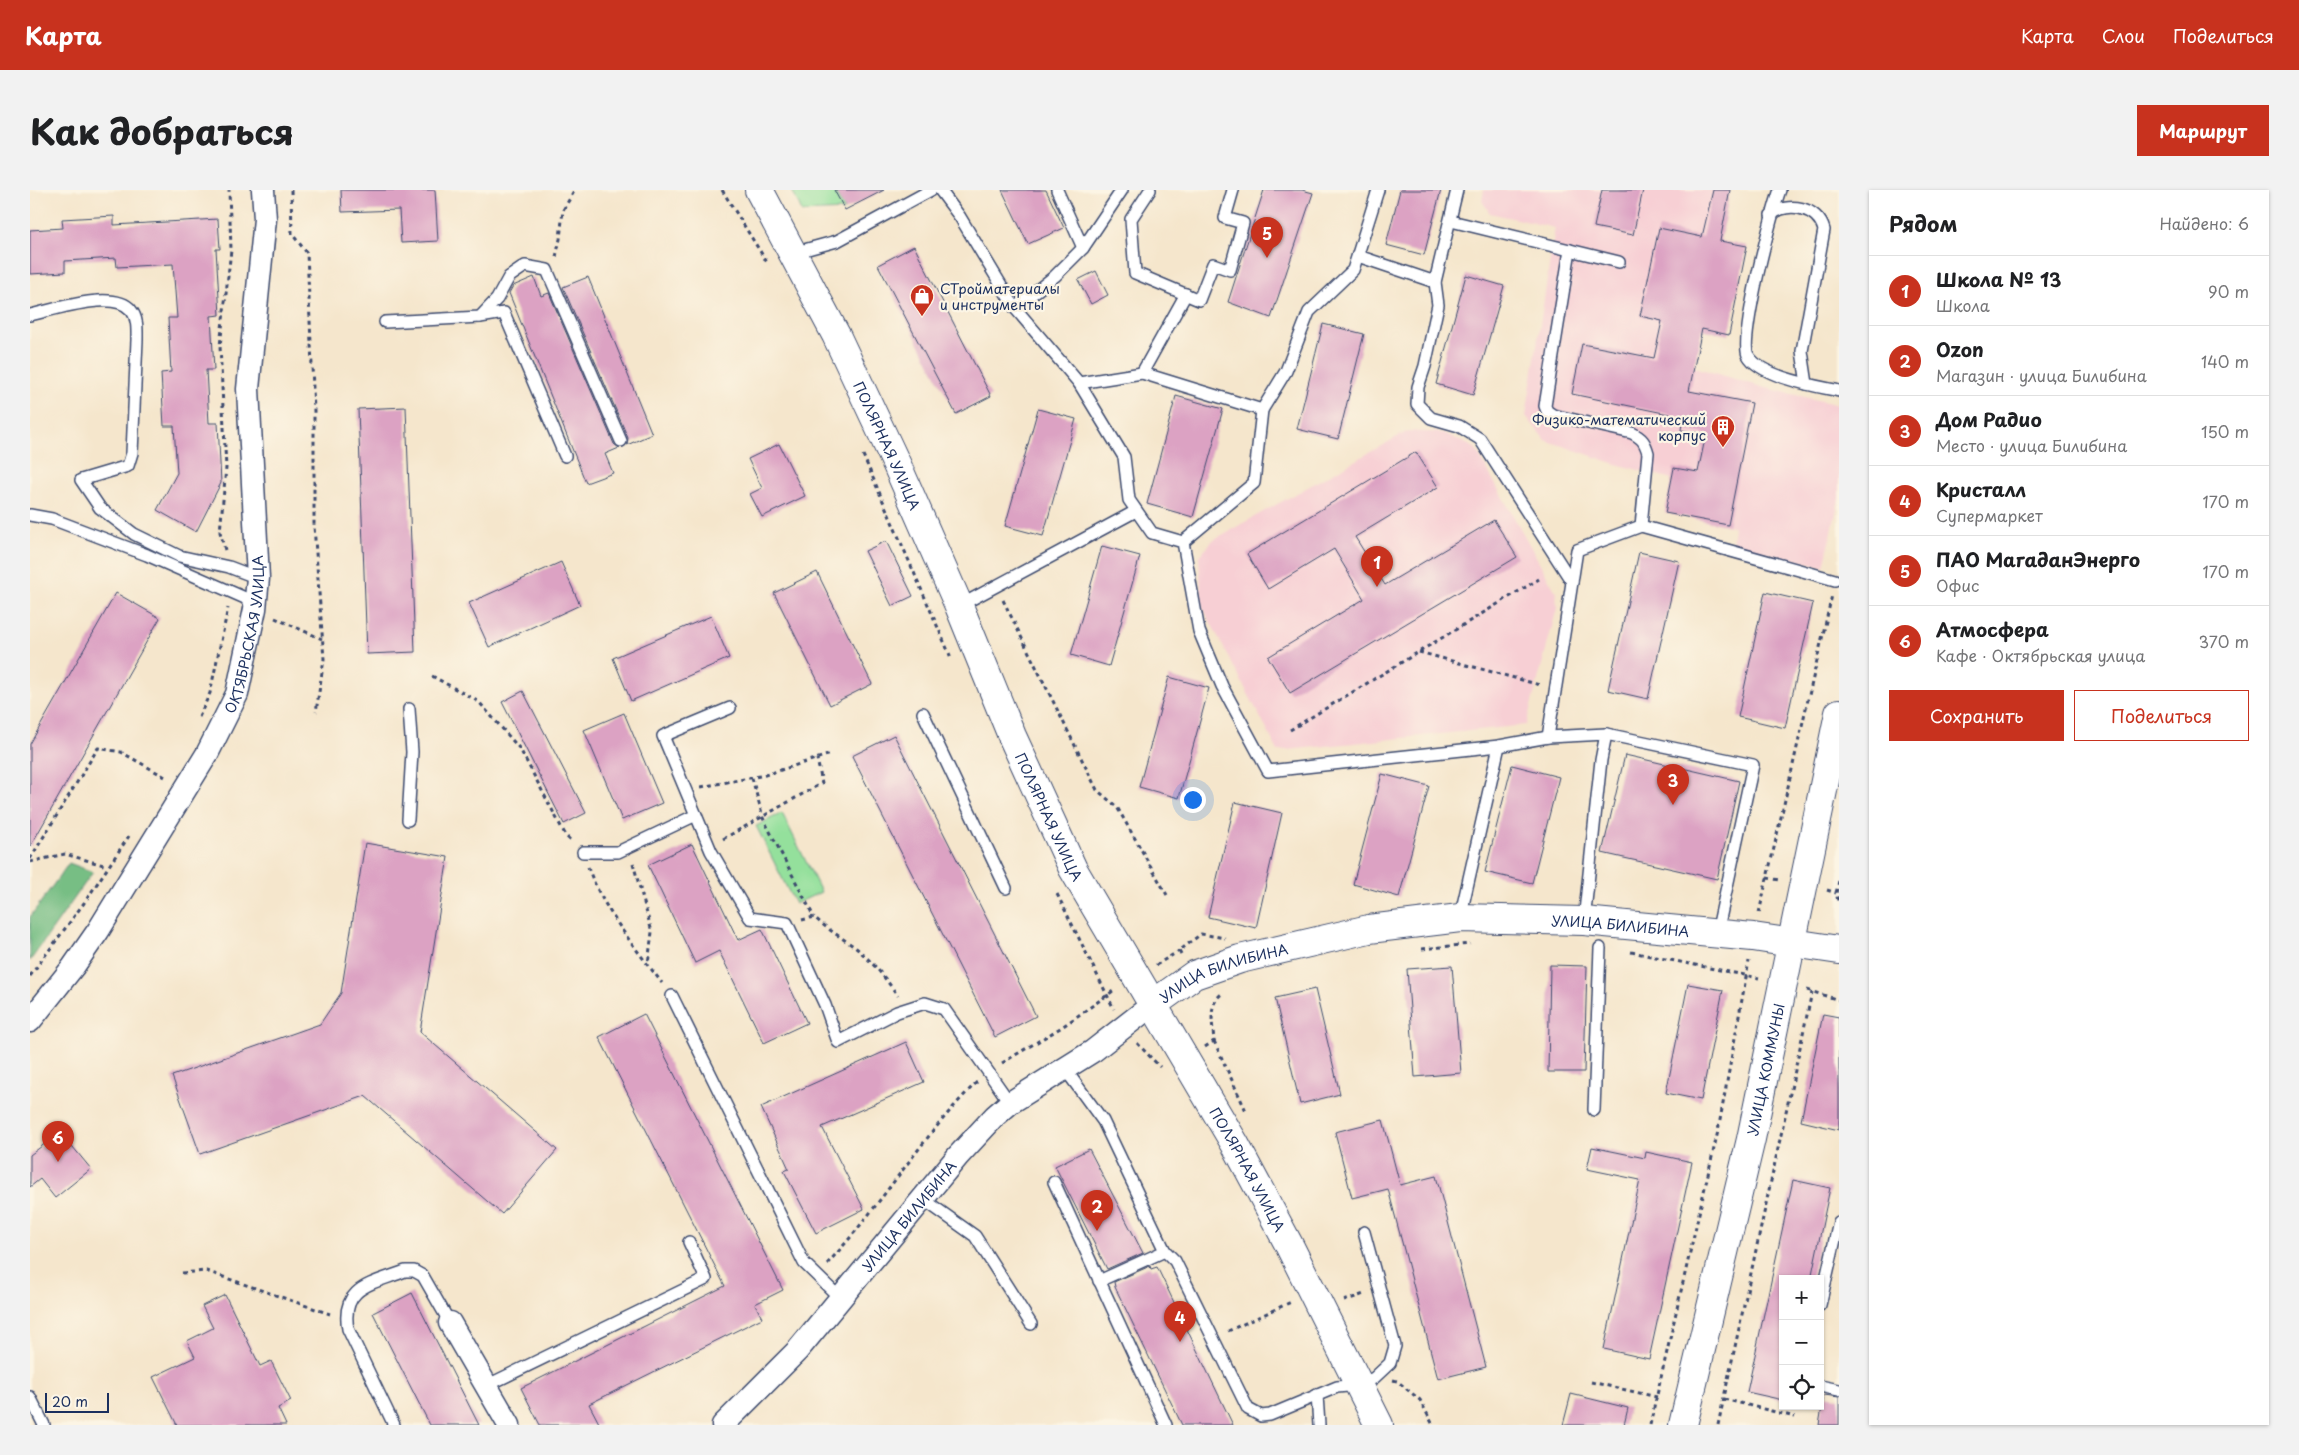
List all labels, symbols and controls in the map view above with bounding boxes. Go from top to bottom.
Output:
text: Карта [25,17,102,53]
text: Карта [2021,22,2074,49]
text: Слои [2102,22,2145,49]
text: Поделиться [2173,22,2274,49]
text: Как добраться [30,104,294,157]
button: Маршрут [2137,105,2269,156]
text: Рядом [1889,207,1957,239]
text: Найдено: 6 [2159,211,2249,235]
pin: 5 [1251,217,1283,258]
text: Школа № 13 [1936,265,2061,293]
place label: СТройматериалы и инструменты [940,278,1060,315]
text: 1 [1901,279,1909,303]
text: 90 m [2208,279,2249,303]
shop icon: СТройматериалы и инструменты [909,283,935,317]
text: Школа [1936,293,1990,317]
text: Ozon [1936,335,1984,363]
text: 2 [1899,349,1911,373]
text: 140 m [2201,349,2249,373]
text: Магазин · улица Билибина [1936,363,2147,387]
street label: ПОЛЯРНАЯ УЛИЦА [849,378,926,513]
text: Дом Радио [1936,405,2042,433]
place label: Физико-математический корпус [1532,409,1706,446]
building icon: Физико-математический корпус [1710,414,1736,448]
text: 3 [1900,419,1910,443]
text: 150 m [2201,419,2249,443]
text: Место · улица Билибина [1936,433,2127,457]
text: Кристалл [1936,475,2026,503]
text: 4 [1900,489,1910,513]
text: 170 m [2203,489,2249,513]
text: Супермаркет [1936,503,2043,527]
text: ПАО МагаданЭнерго [1936,545,2140,573]
pin: 1 [1361,546,1393,587]
street label: ОКТЯБРЬСКАЯ УЛИЦА [219,555,268,717]
text: 5 [1900,559,1910,583]
text: 170 m [2203,559,2249,583]
text: Офис [1936,573,1979,597]
text: Атмосфера [1936,615,2049,643]
text: 6 [1899,629,1911,653]
text: 370 m [2199,629,2249,653]
text: Кафе · Октябрьская улица [1936,643,2145,667]
button: Сохранить [1889,690,2064,741]
button: Поделиться [2074,690,2249,741]
street label: ПОЛЯРНАЯ УЛИЦА [1010,749,1088,885]
pin: 3 [1657,764,1689,805]
your location [1180,787,1206,813]
street label: УЛИЦА БИЛИБИНА [1551,910,1691,941]
street label: УЛИЦА БИЛИБИНА [1155,938,1290,1007]
street label: УЛИЦА КОММУНЫ [1741,1001,1789,1137]
street label: ПОЛЯРНАЯ УЛИЦА [1205,1103,1291,1236]
pin: 6 [42,1121,74,1162]
street label: УЛИЦА БИЛИБИНА [856,1155,961,1276]
pin: 2 [1081,1190,1113,1231]
map controls [1779,1275,1824,1410]
button: + [1779,1275,1824,1320]
pin: 4 [1164,1301,1196,1342]
button: − [1779,1320,1824,1365]
button: locate [1779,1365,1824,1410]
scale bar [45,1390,109,1413]
text: 20 m [52,1391,88,1412]

